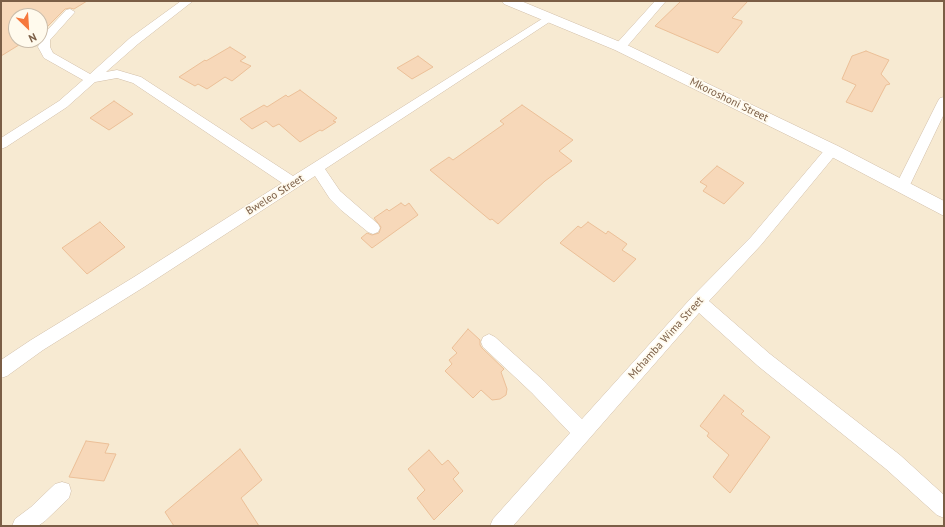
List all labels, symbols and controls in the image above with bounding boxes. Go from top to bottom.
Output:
north arrow [8,8,48,48]
text: N [26,30,39,46]
street label: Mkoroshoni Street [687,75,771,125]
street label: Bweleo Street [244,172,306,218]
street label: Mchamba Wima Street [626,294,706,382]

